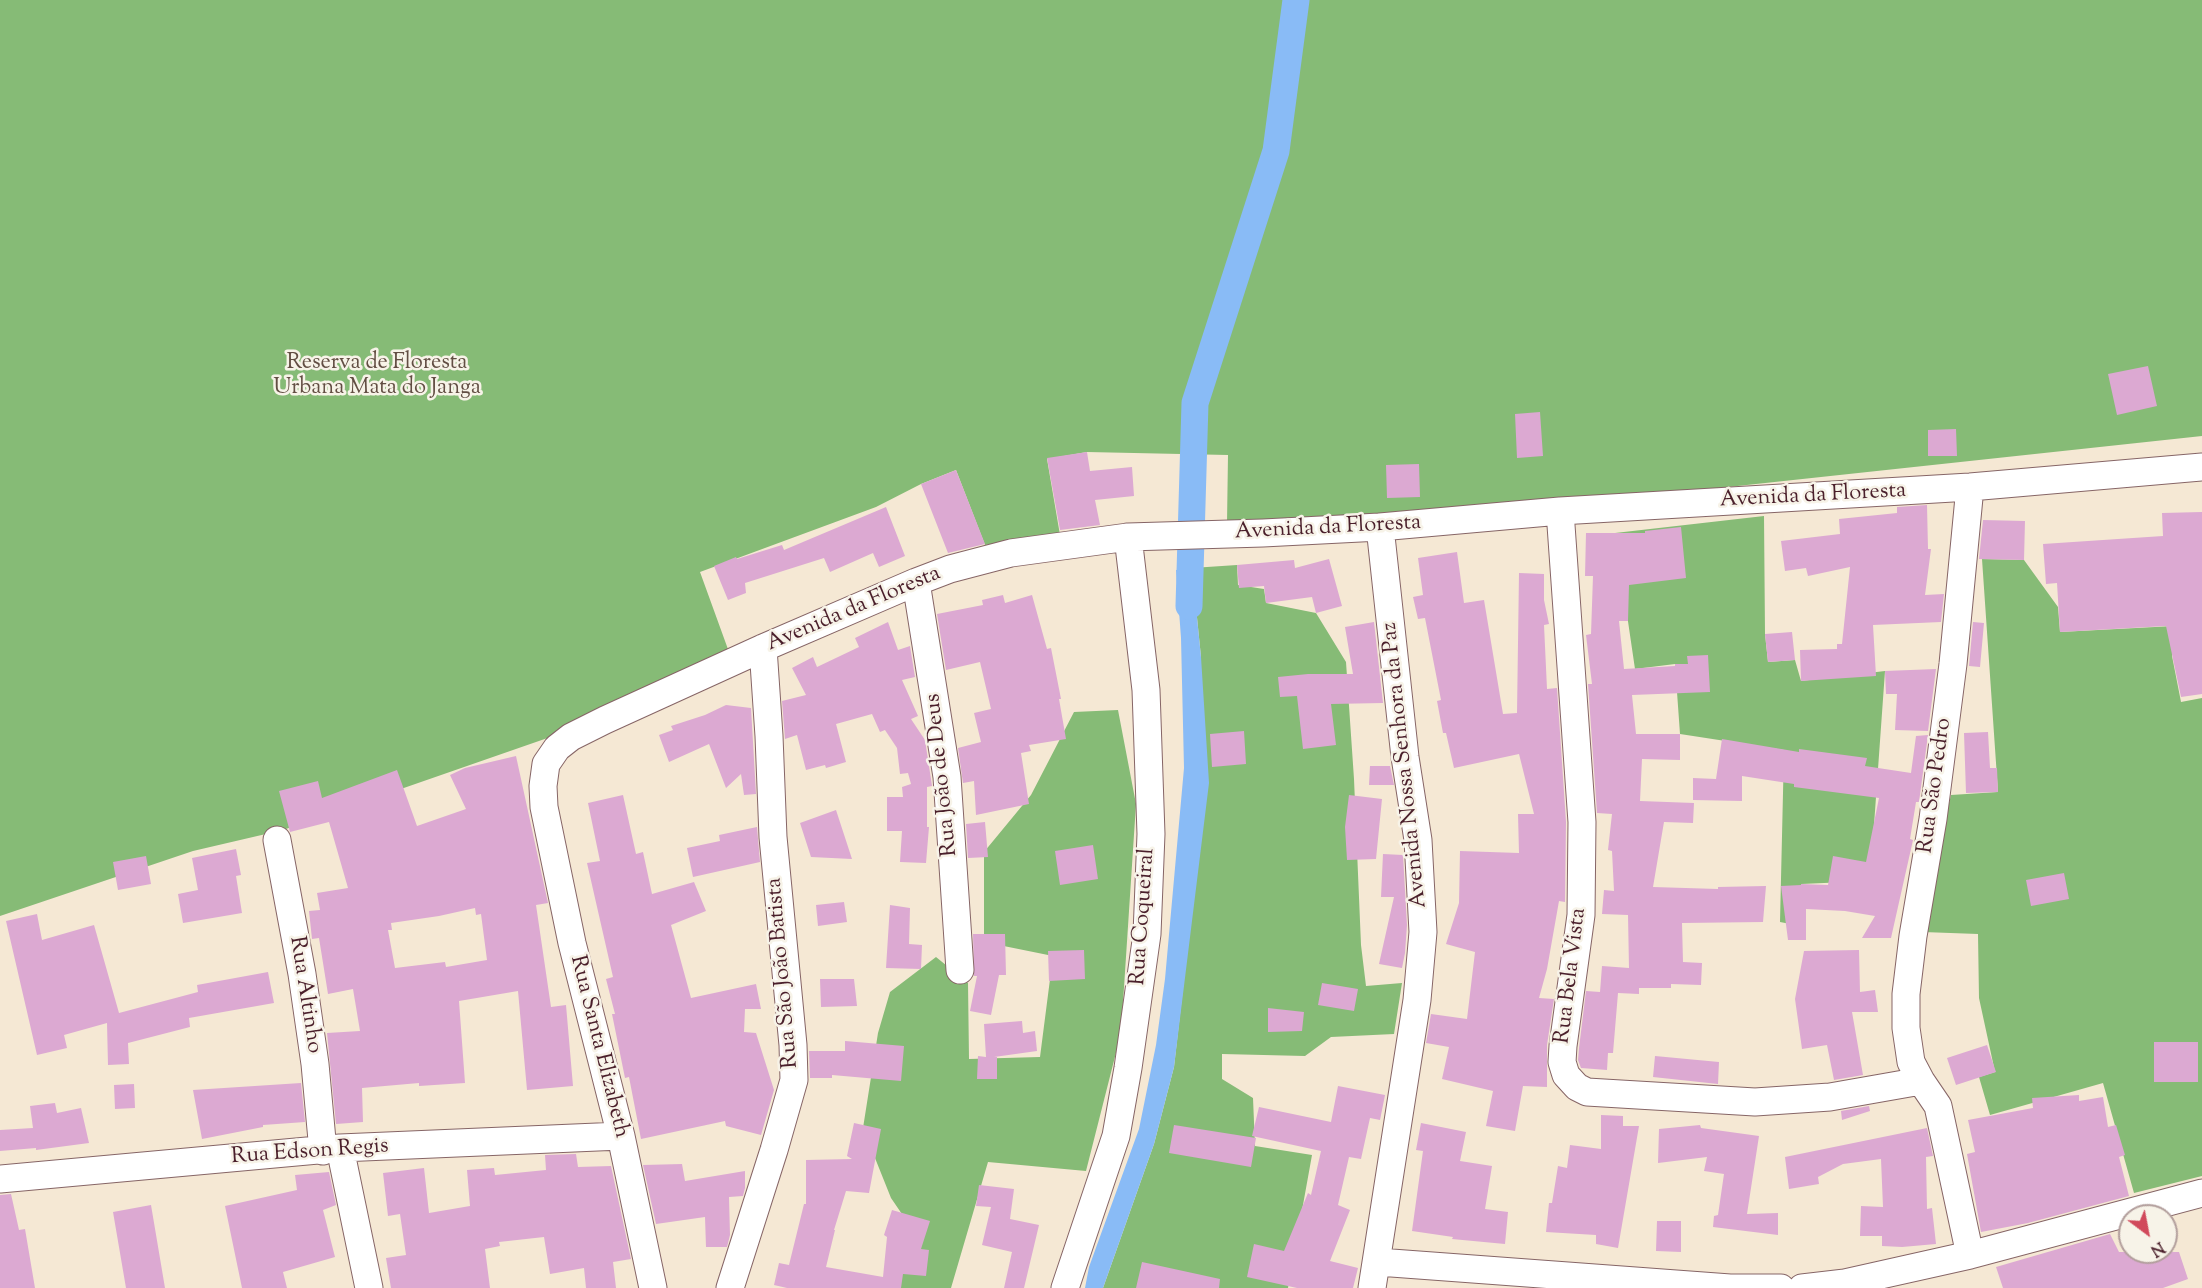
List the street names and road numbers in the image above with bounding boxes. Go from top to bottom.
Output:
street label: Avenida da Floresta [1719,479,1907,515]
street label: Avenida da Floresta [1234,511,1422,547]
street label: Avenida da Floresta [763,561,945,659]
street label: Avenida Nossa Senhora da Paz [1378,621,1434,909]
street label: Rua João de Deus [921,692,965,858]
street label: Rua São Pedro [1913,717,1959,855]
street label: Rua Coqueiral [1126,848,1162,986]
street label: Rua São João Batista [763,877,805,1069]
street label: Rua Bela Vista [1551,907,1593,1045]
street label: Rua Altinho [282,935,326,1055]
street label: Rua Santa Elizabeth [563,953,633,1141]
street label: Rua Edson Regis [230,1134,390,1172]

